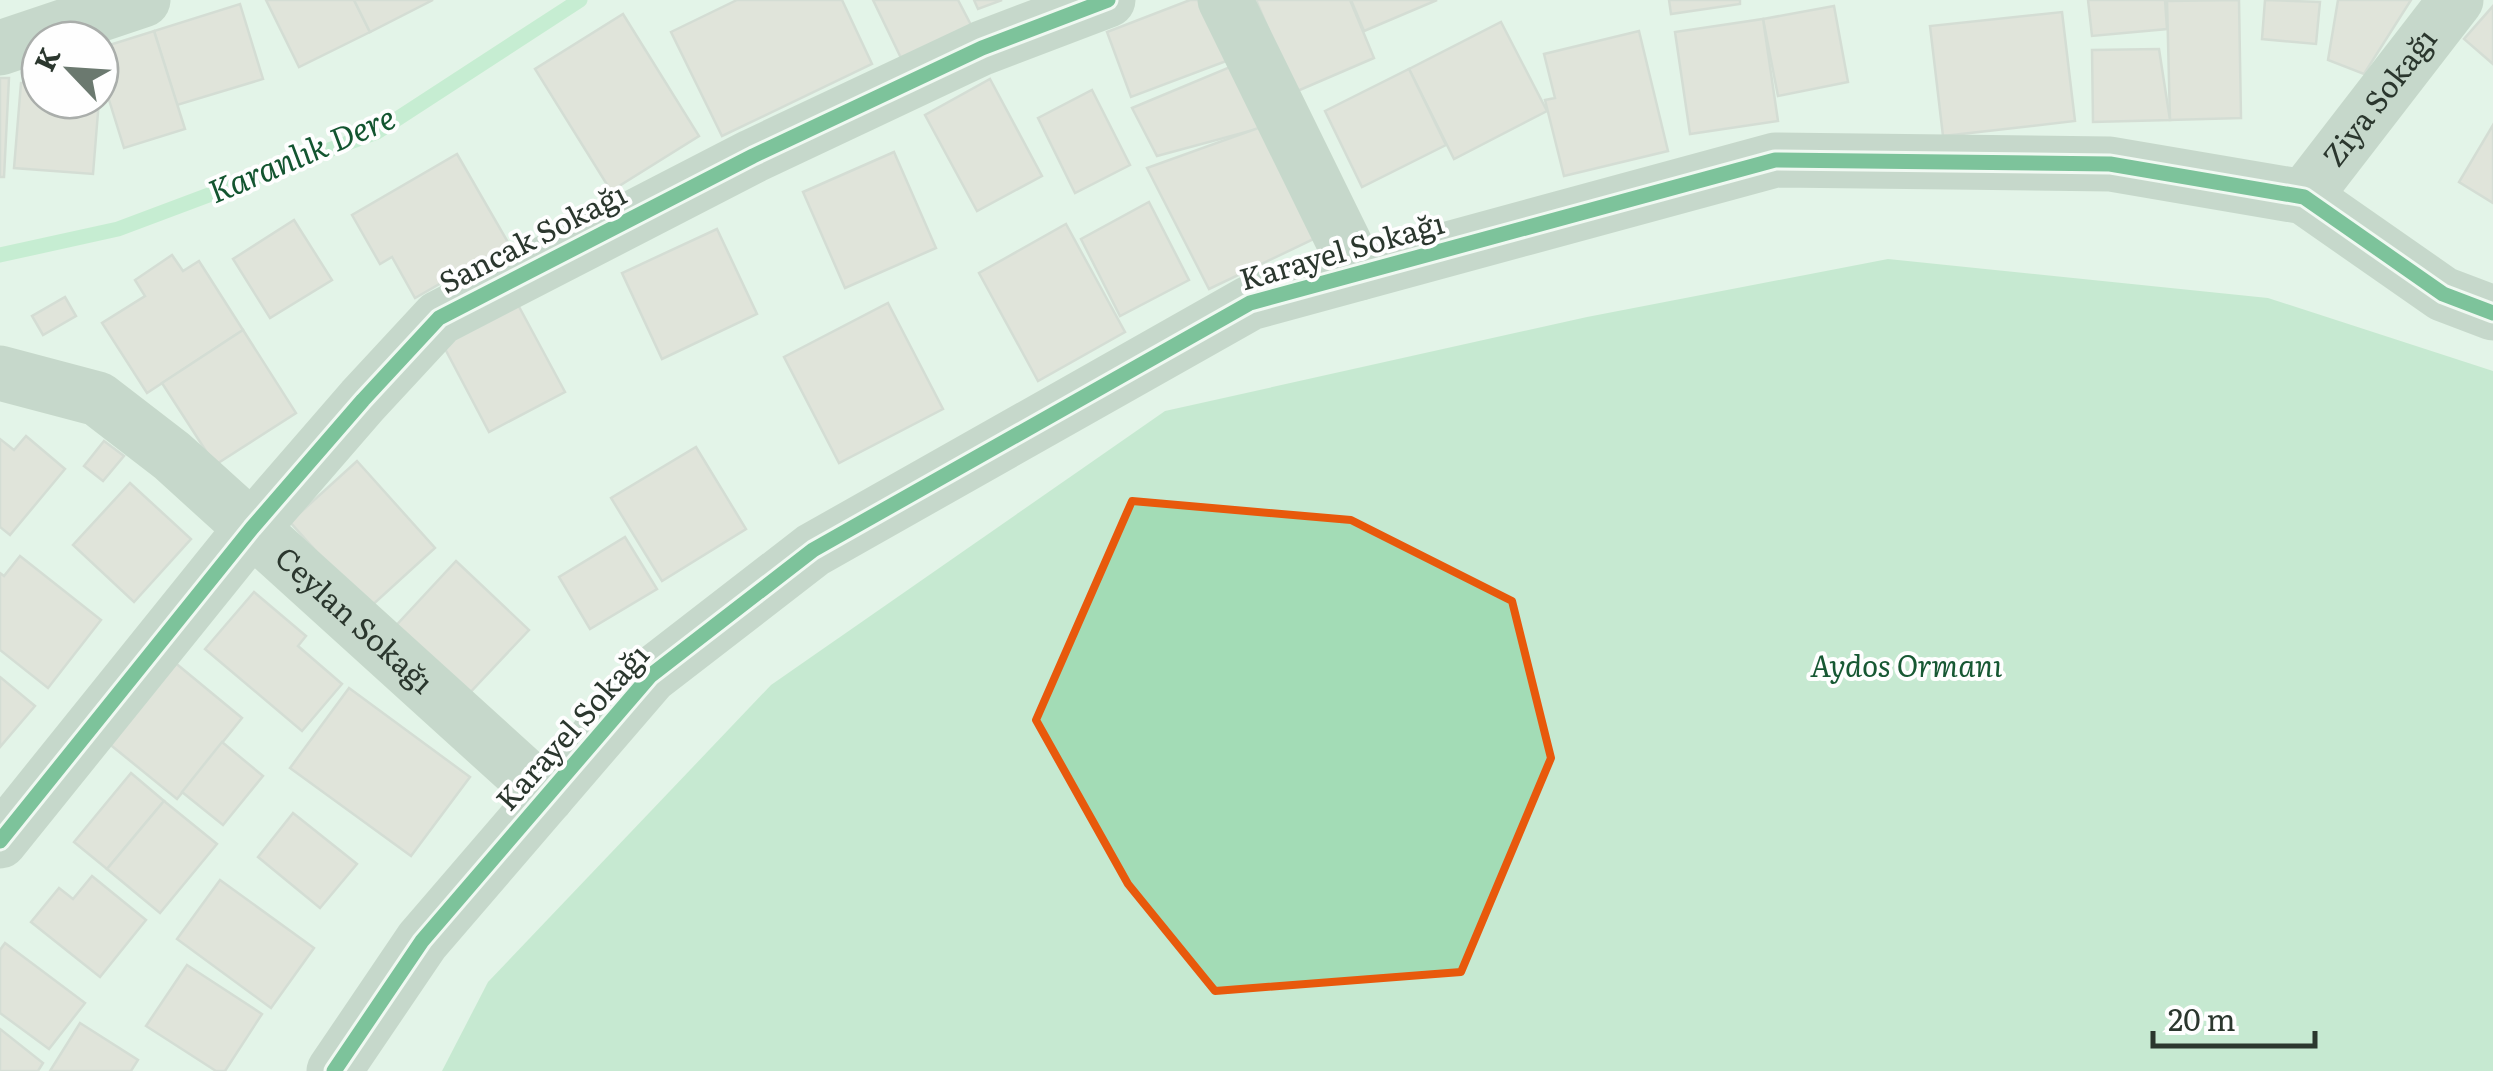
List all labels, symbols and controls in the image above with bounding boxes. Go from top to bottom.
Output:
street label: Ziya Sokağı [2310,18,2446,175]
north arrow [20,20,120,120]
text: K [22,40,69,77]
water label: Karanlık Dere [200,91,402,213]
street label: Sancak Sokağı [430,170,633,302]
street label: Karayel Sokağı [1234,199,1449,299]
street label: Ceylan Sokağı [267,535,445,702]
street label: Karayel Sokağı [484,633,658,819]
park label: Aydos Ormanı [1810,642,2002,686]
scale bar [2153,986,2316,1048]
text: 20 m [2168,996,2236,1040]

